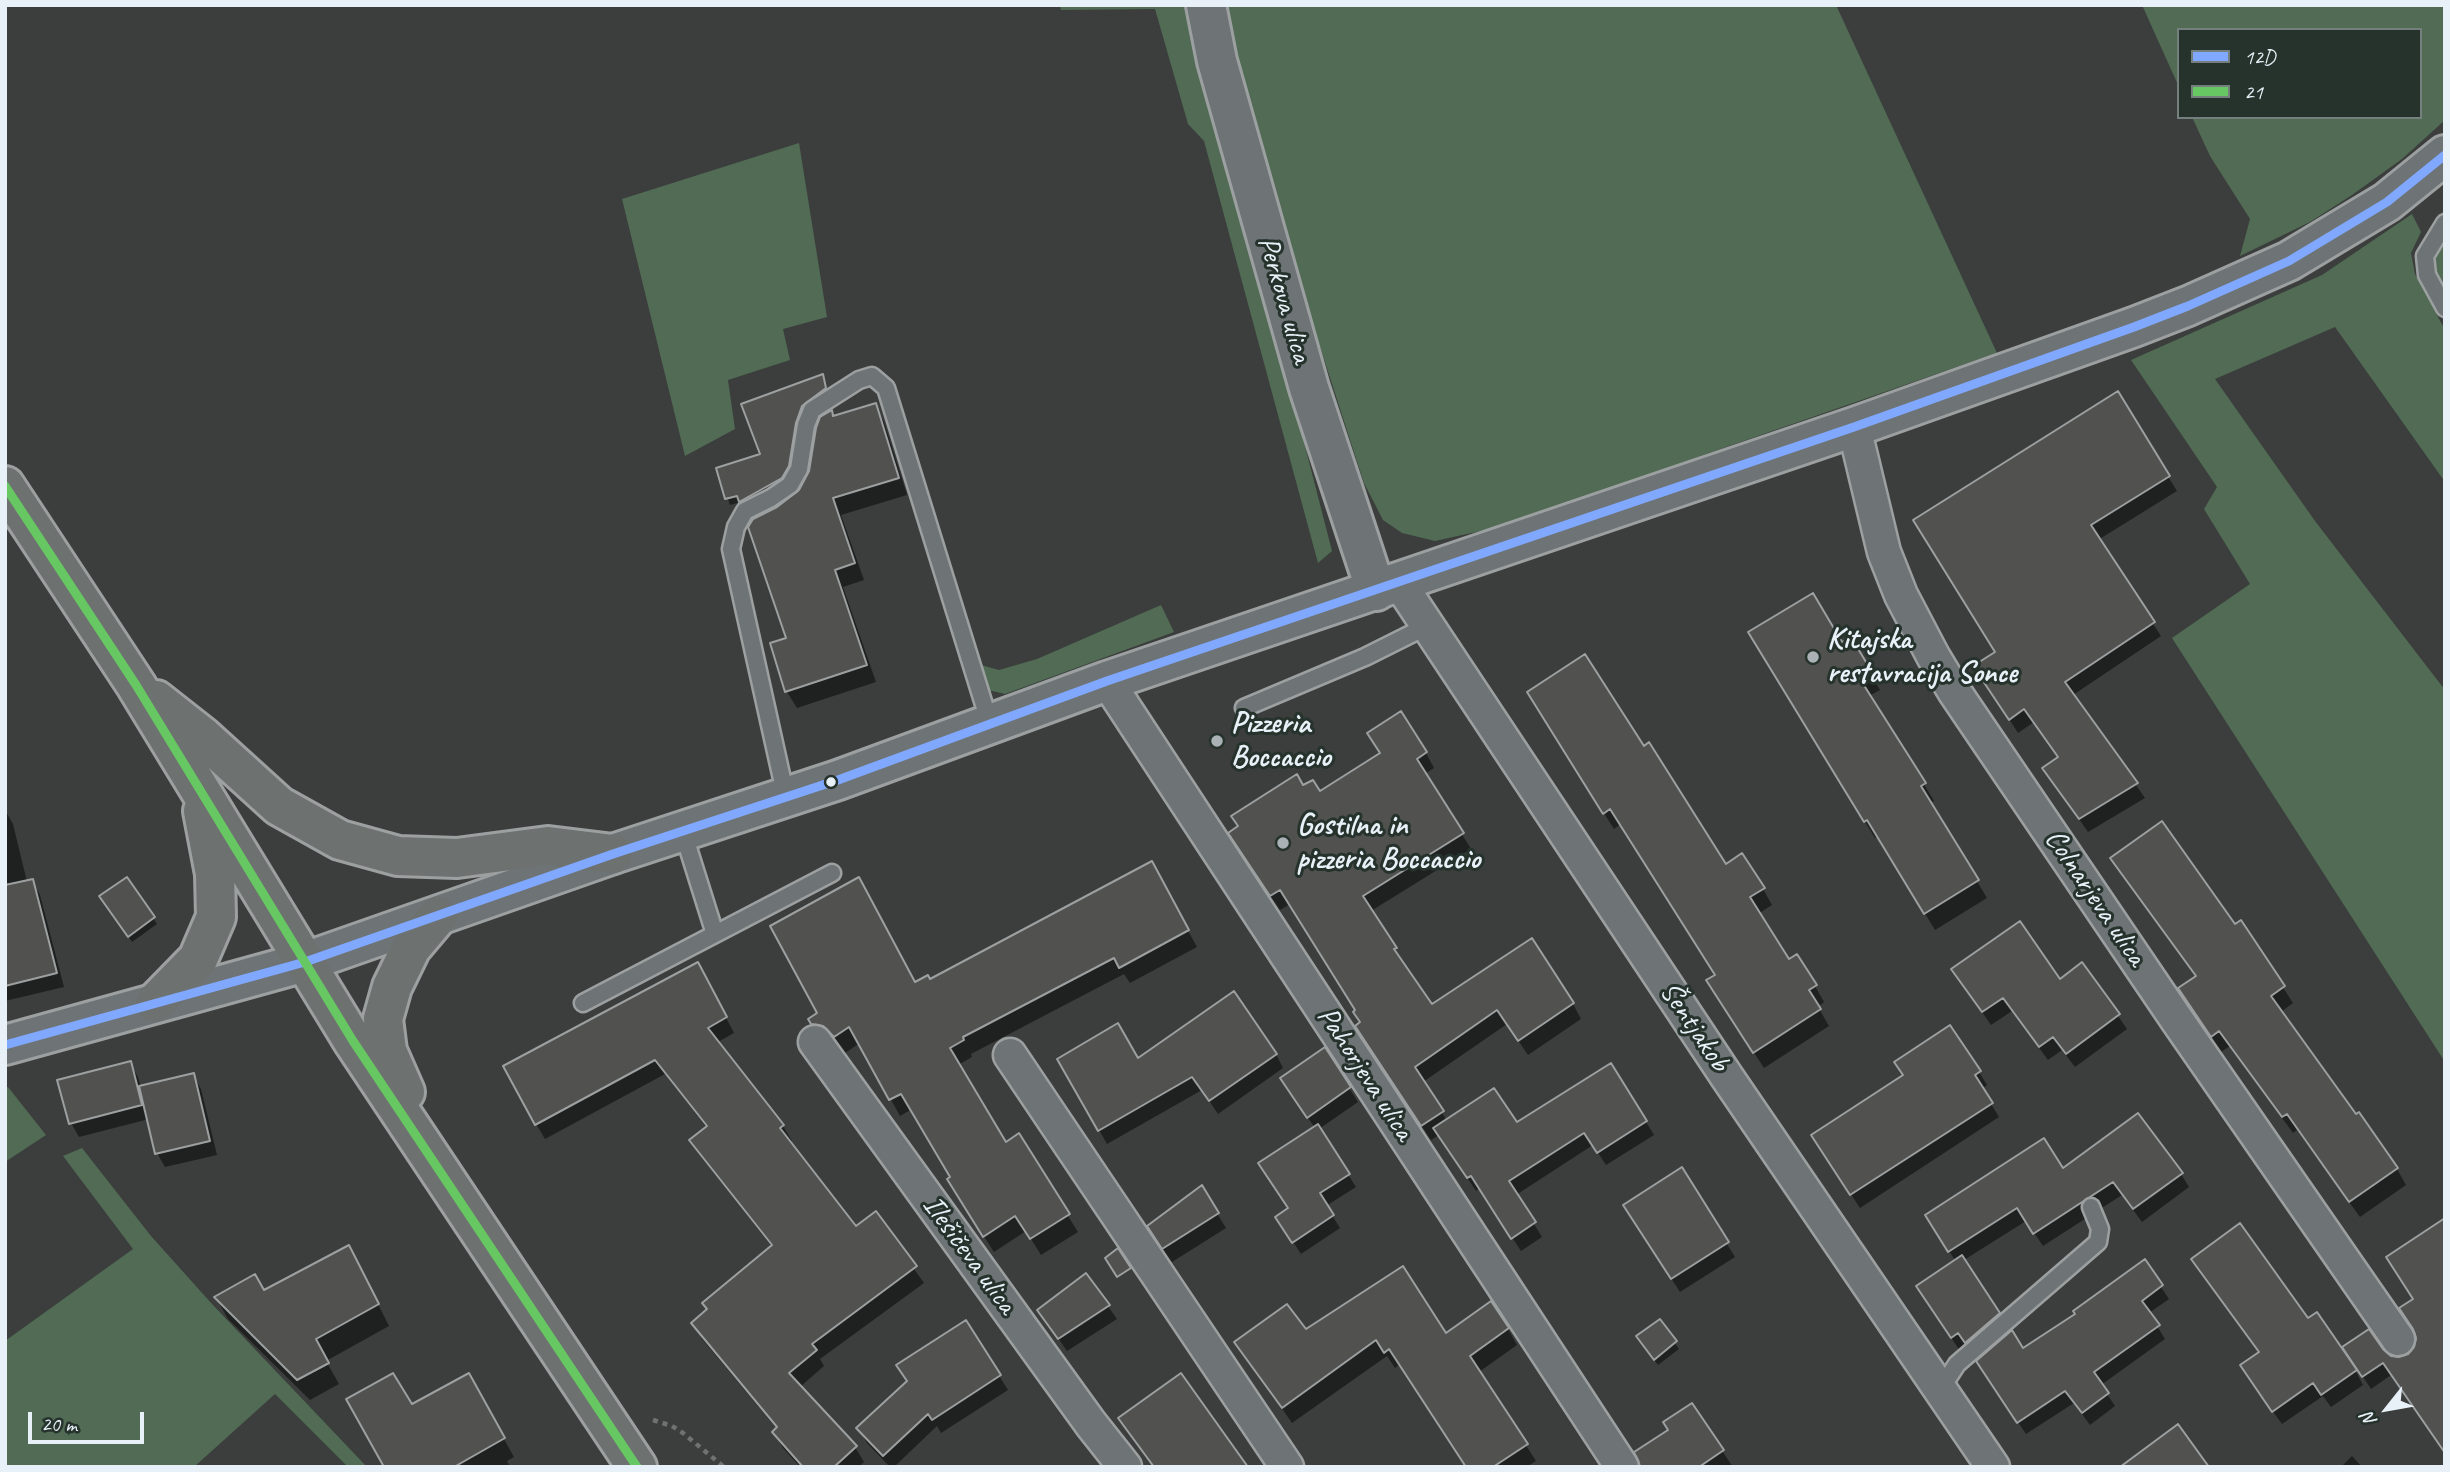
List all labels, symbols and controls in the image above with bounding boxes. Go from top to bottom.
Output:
legend [2177,28,2422,119]
text: 12D [2244,44,2275,70]
text: 21 [2244,79,2263,105]
street label: Perkova ulica [1249,233,1319,367]
place label: Kitajska restavracija Sonce [1827,622,2017,692]
marker: Kitajska restavracija Sonce [1805,649,1821,665]
place label: Pizzeria Boccaccio [1231,706,1331,776]
marker: Pizzeria Boccaccio [1209,733,1225,749]
unlabelled marker [824,775,838,789]
place label: Gostilna in pizzeria Boccaccio [1297,808,1480,878]
street label: Colnarjeva ulica [2036,823,2154,973]
marker: Gostilna in pizzeria Boccaccio [1275,835,1291,851]
street label: Šentjakob [1651,975,1737,1079]
street label: Pahorjeva ulica [1309,1000,1421,1148]
street label: Ilešičeva ulica [914,1189,1024,1321]
north arrow [2352,1374,2422,1444]
scale bar [32,1398,147,1442]
text: N [2356,1409,2382,1431]
text: 20 m [41,1411,77,1437]

